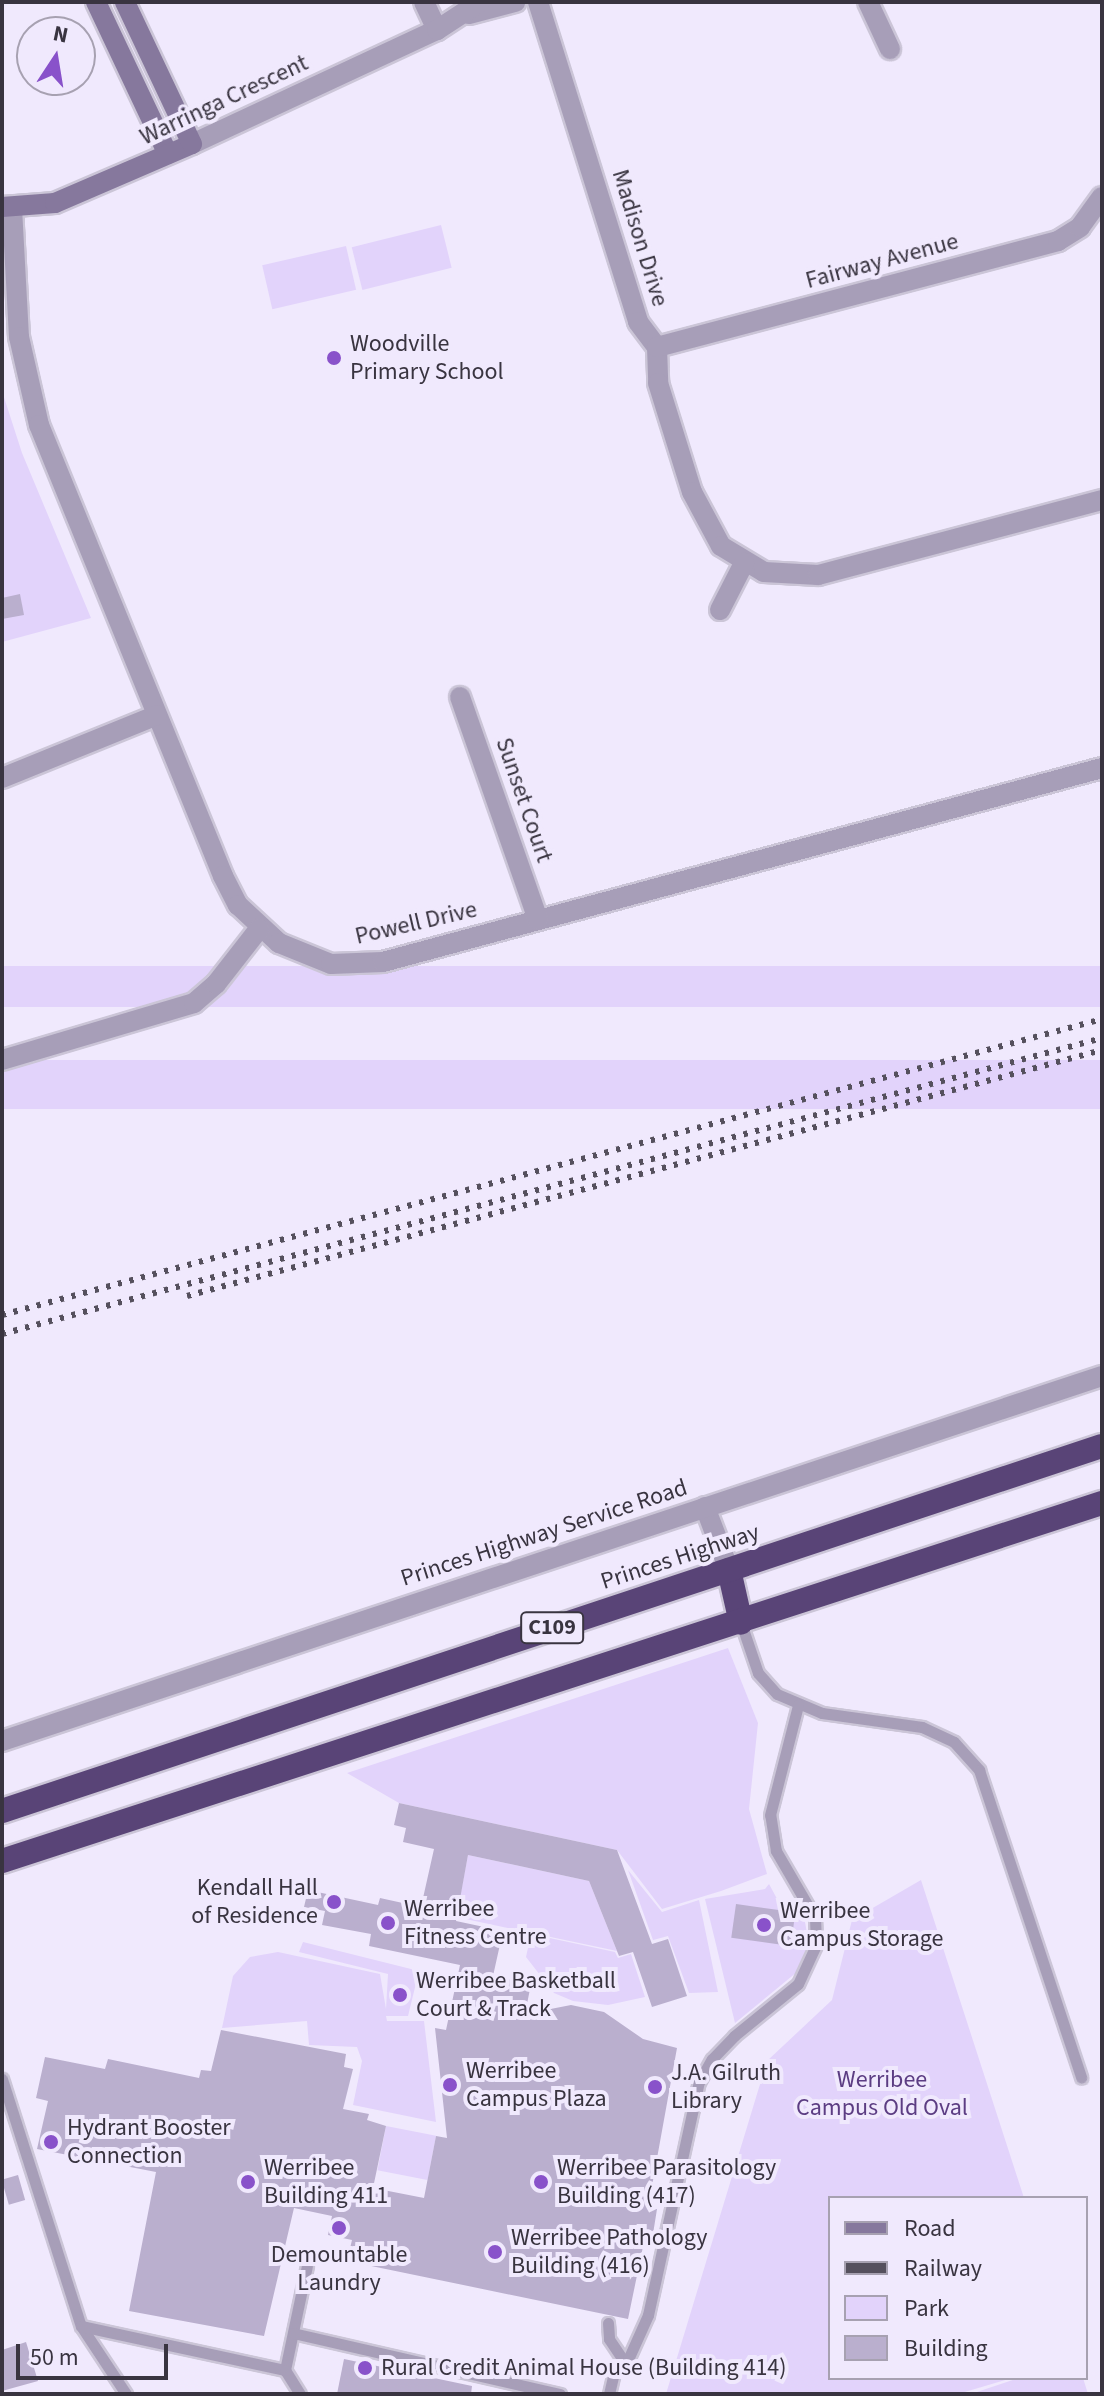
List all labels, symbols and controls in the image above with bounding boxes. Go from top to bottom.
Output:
north arrow [16,16,96,96]
text: N [50,17,71,52]
street label: Warringa Crescent [135,48,313,152]
street label: Madison Drive [606,166,674,310]
street label: Fairway Avenue [802,227,962,295]
place label: Woodville Primary School [350,330,504,386]
marker: Woodville Primary School [325,349,343,367]
street label: Sunset Court [489,734,559,866]
street label: Powell Drive [352,895,480,951]
street label: Princes Highway Service Road [397,1473,691,1593]
street label: Princes Highway [597,1518,763,1596]
road number: C109 [520,1610,584,1646]
place label: Kendall Hall of Residence [191,1874,318,1930]
marker: Kendall Hall of Residence [325,1893,343,1911]
place label: Werribee Fitness Centre [404,1895,547,1951]
place label: Werribee Campus Storage [780,1897,943,1953]
marker: Werribee Fitness Centre [379,1914,397,1932]
marker: Werribee Campus Storage [755,1916,773,1934]
place label: Werribee Basketball Court & Track [416,1967,616,2023]
marker: Werribee Basketball Court & Track [391,1986,409,2004]
place label: Werribee Campus Plaza [466,2057,606,2113]
place label: J.A. Gilruth Library [671,2059,781,2115]
park label: Werribee Campus Old Oval [796,2066,968,2122]
marker: Werribee Campus Plaza [441,2076,459,2094]
marker: J.A. Gilruth Library [646,2078,664,2096]
place label: Hydrant Booster Connection [67,2114,231,2170]
marker: Hydrant Booster Connection [42,2133,60,2151]
place label: Werribee Building 411 [264,2154,388,2210]
place label: Werribee Parasitology Building (417) [557,2154,776,2210]
marker: Werribee Building 411 [239,2173,257,2191]
marker: Werribee Parasitology Building (417) [532,2173,550,2191]
legend [828,2196,1088,2380]
text: Road [904,2211,956,2246]
marker: Demountable Laundry [330,2219,348,2237]
place label: Werribee Pathology Building (416) [511,2224,708,2280]
place label: Demountable Laundry [271,2241,407,2297]
marker: Werribee Pathology Building (416) [486,2243,504,2261]
text: Railway [904,2251,982,2286]
text: Park [904,2291,949,2326]
scale bar [20,2328,172,2378]
text: Building [904,2331,988,2366]
text: 50 m [30,2340,79,2375]
place label: Rural Credit Animal House (Building 414) [381,2354,787,2382]
marker: Rural Credit Animal House (Building 414) [356,2359,374,2377]

